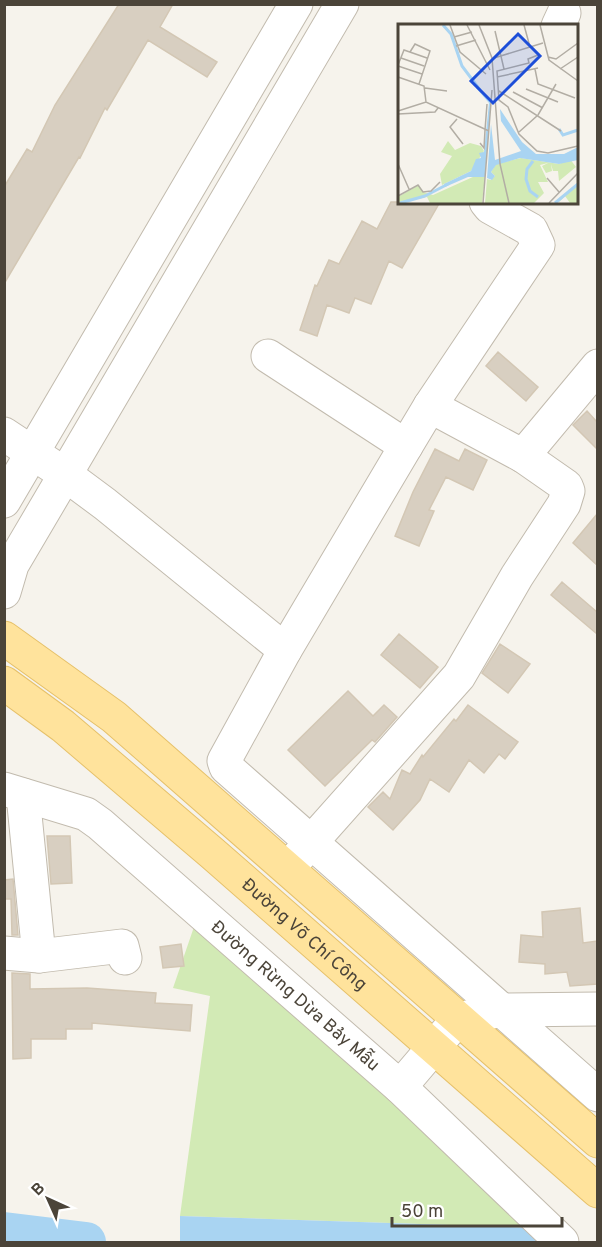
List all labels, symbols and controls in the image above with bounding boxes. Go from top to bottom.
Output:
inset map [398,24,578,204]
street label: Đường Võ Chí Công [236,874,371,997]
street label: Đường Rừng Dừa Bảy Mẫu [205,916,384,1077]
north arrow [18,1169,78,1229]
text: B [28,1179,50,1201]
scale bar [392,1190,562,1228]
text: 50 m [401,1201,443,1224]

